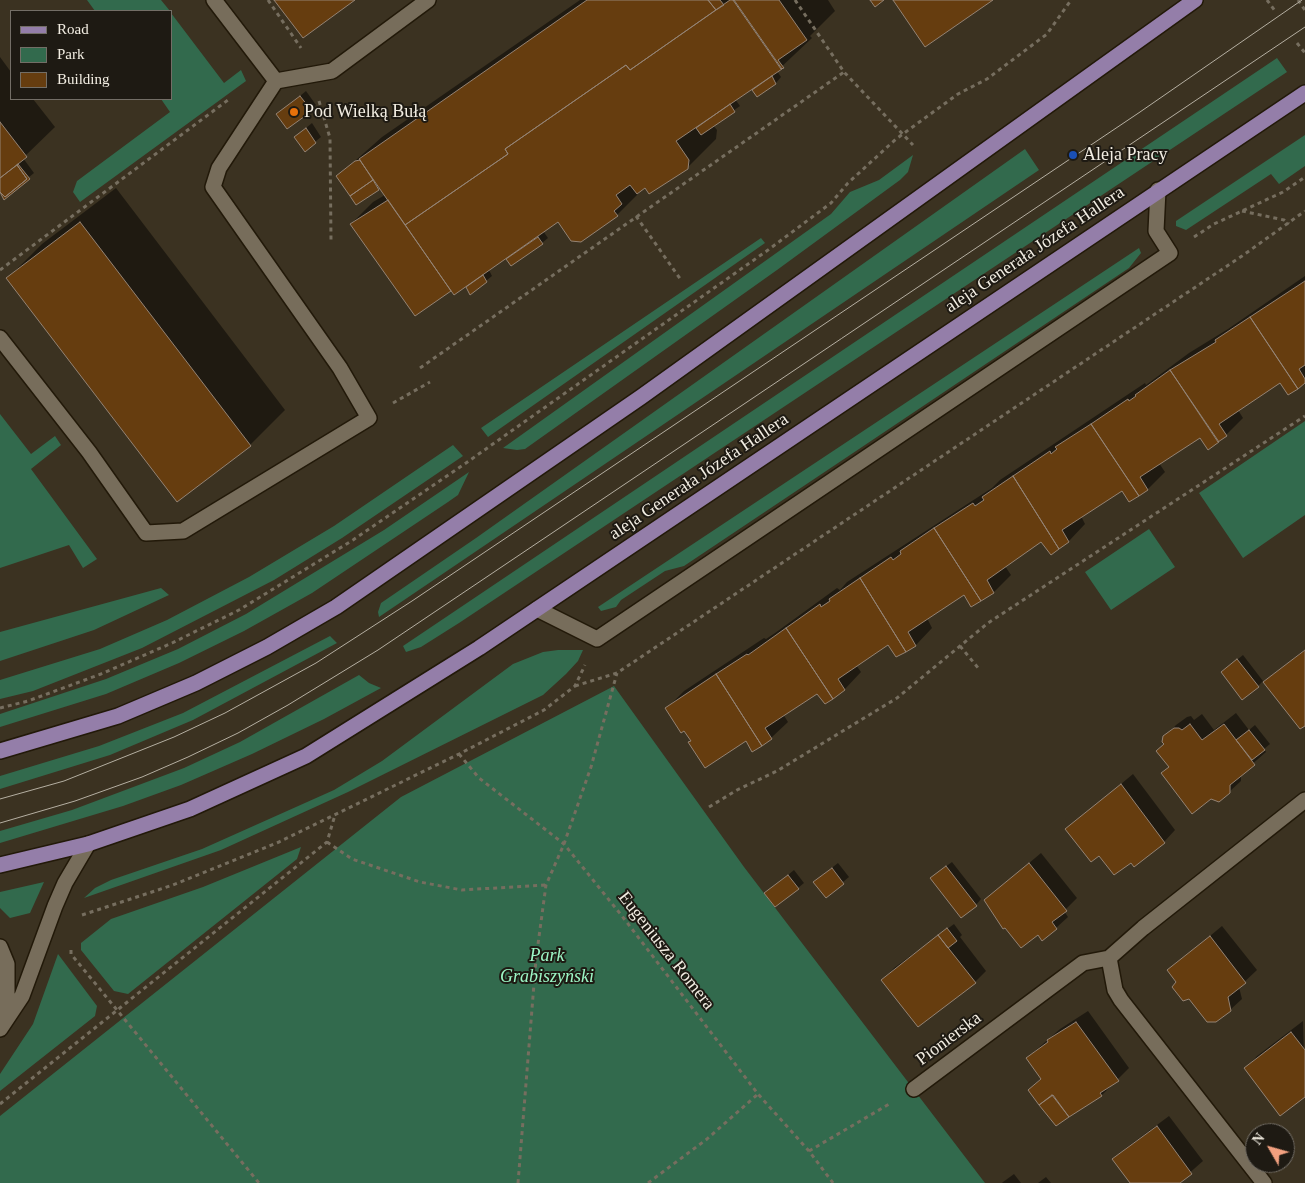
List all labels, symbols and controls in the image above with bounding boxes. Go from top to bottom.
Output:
legend [10,10,172,100]
text: Road [57,21,89,37]
text: Park [57,46,85,62]
text: Building [57,71,110,87]
place label: Pod Wielką Bułą [304,101,426,123]
marker: Pod Wielką Bułą [288,106,300,118]
place label: Aleja Pracy [1083,144,1167,166]
marker: Aleja Pracy [1067,149,1079,161]
street label: aleja Generała Józefa Hallera [941,182,1129,318]
street label: aleja Generała Józefa Hallera [605,409,793,545]
street label: Eugeniusza Romera [613,887,719,1015]
park label: Park Grabiszyński [500,945,594,988]
street label: Pionierska [912,1008,986,1070]
north arrow [1245,1123,1295,1173]
text: N [1250,1130,1268,1148]

